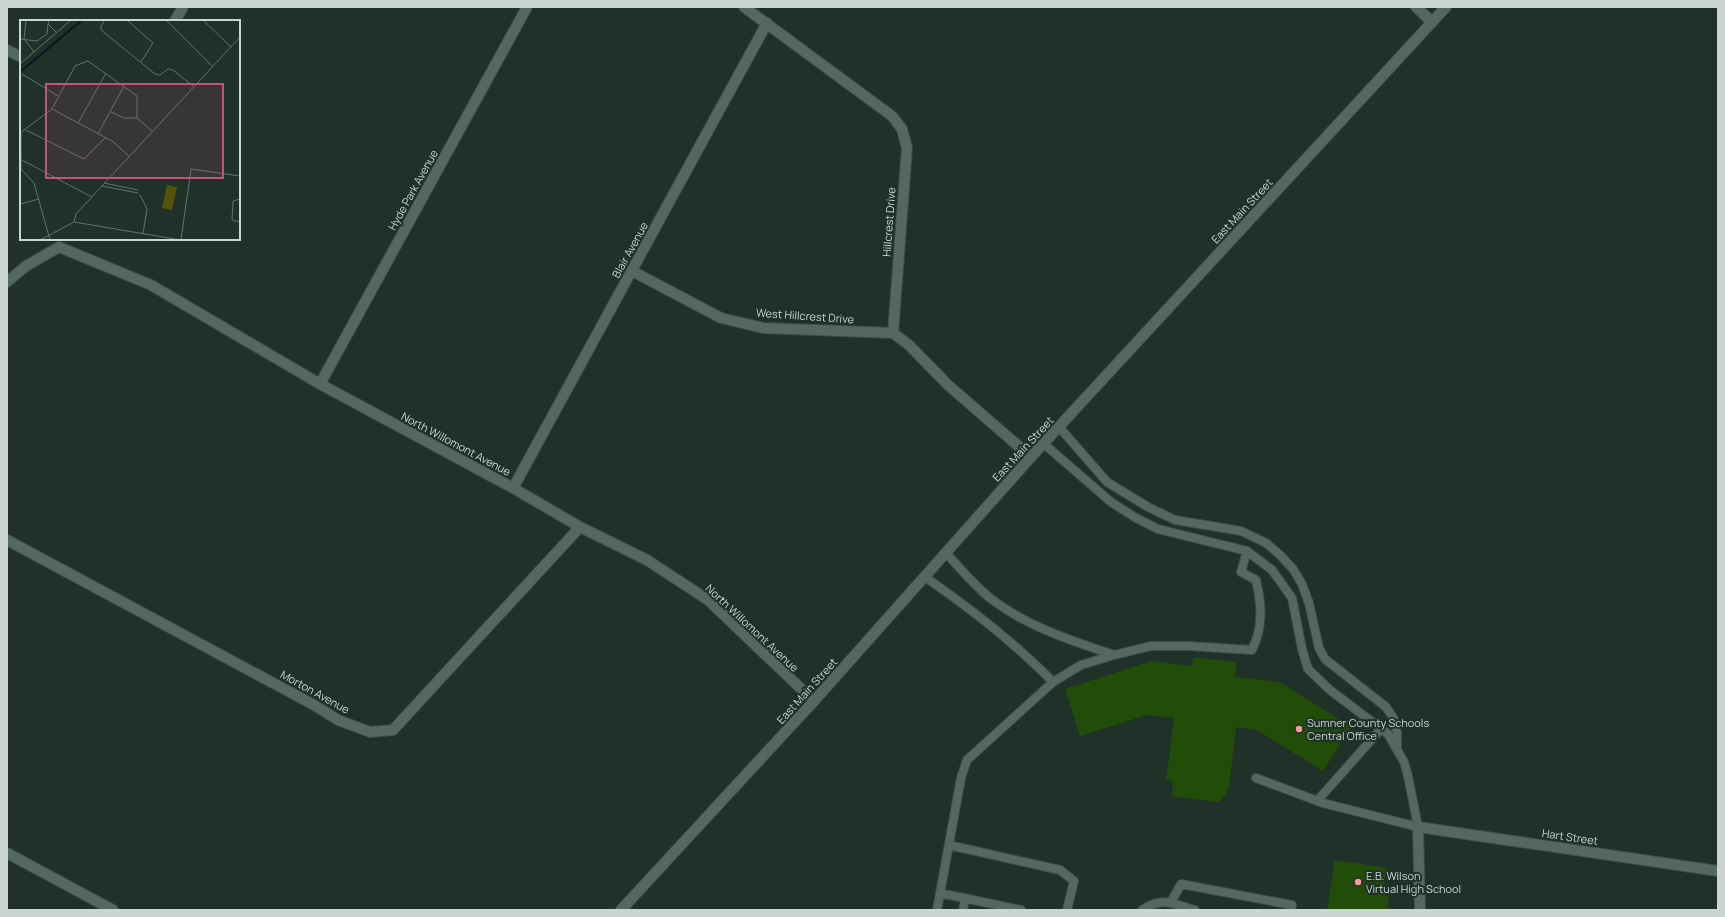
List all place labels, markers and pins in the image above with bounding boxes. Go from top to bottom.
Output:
place label: Sumner County Schools Central Office [1307,715,1429,743]
marker: Sumner County Schools Central Office [1294,724,1304,734]
place label: E.B. Wilson Virtual High School [1366,868,1461,896]
marker: E.B. Wilson Virtual High School [1353,877,1363,887]

